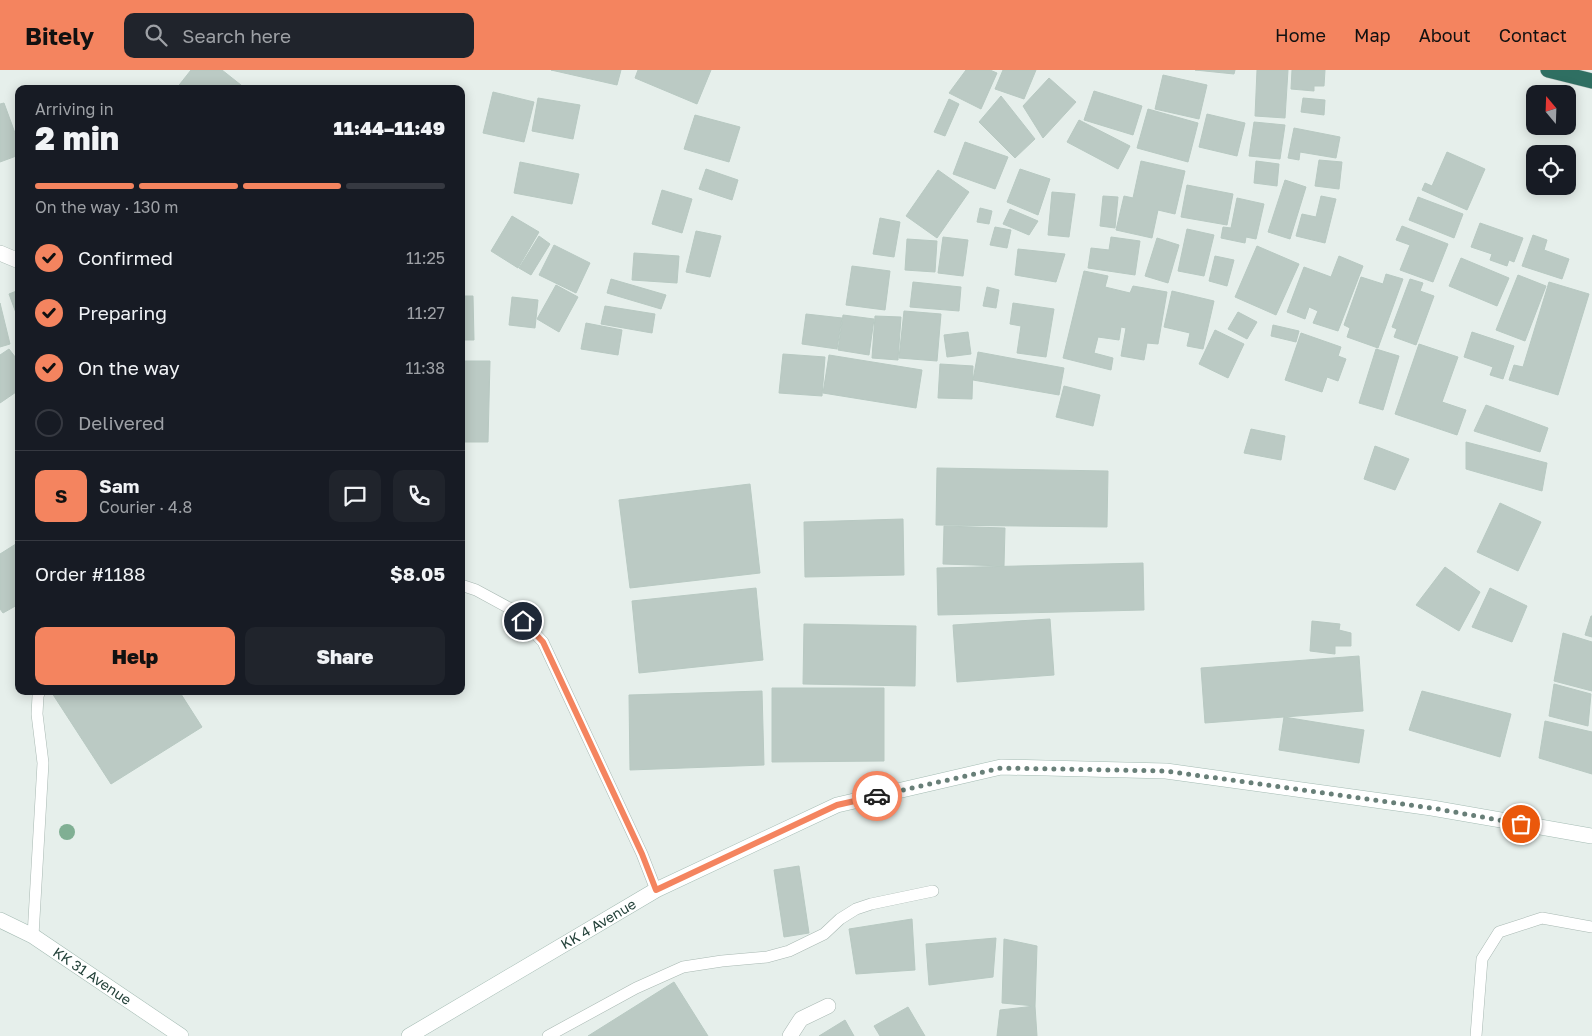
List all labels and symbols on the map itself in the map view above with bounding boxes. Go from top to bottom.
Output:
north arrow [1526,85,1576,135]
pin [502,600,544,642]
courier [852,771,902,821]
pin [1500,803,1542,845]
street label: KK 4 Avenue [557,895,639,952]
street label: KK 31 Avenue [50,943,135,1008]

